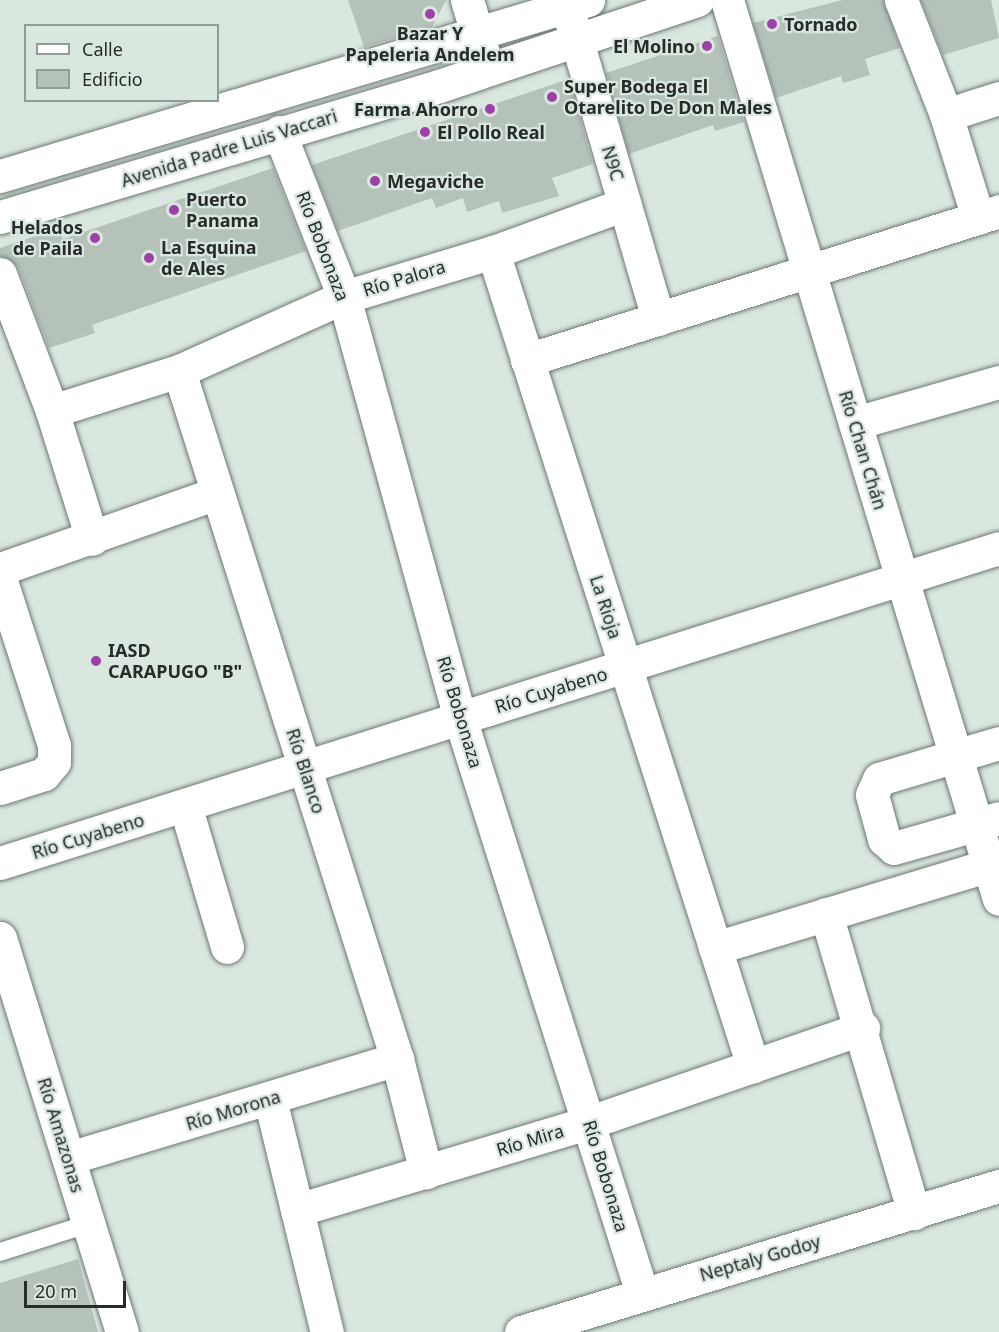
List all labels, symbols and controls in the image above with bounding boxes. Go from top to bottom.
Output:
marker: Bazar Y Papeleria Andelem [423,7,437,21]
place label: Tornado [784,13,858,35]
marker: Tornado [765,17,779,31]
place label: Bazar Y Papeleria Andelem [345,23,515,66]
legend [24,24,219,102]
place label: El Molino [613,35,695,57]
text: Calle [82,37,123,61]
marker: El Molino [700,39,714,53]
text: Edificio [82,67,143,91]
place label: Super Bodega El Otarelito De Don Males [564,76,772,118]
marker: Super Bodega El Otarelito De Don Males [545,90,559,104]
place label: Farma Ahorro [354,98,478,120]
marker: Farma Ahorro [483,102,497,116]
street label: Avenida Padre Luis Vaccari [118,105,340,191]
place label: El Pollo Real [437,121,545,143]
marker: El Pollo Real [418,125,432,139]
street label: N9C [598,143,628,183]
place label: Megaviche [387,170,484,192]
marker: Megaviche [368,174,382,188]
street label: Río Bobonaza [292,188,354,304]
place label: Puerto Panama [186,189,259,232]
marker: Puerto Panama [167,203,181,217]
place label: Helados de Paila [11,217,83,260]
marker: Helados de Paila [88,231,102,245]
place label: La Esquina de Ales [161,237,257,280]
marker: La Esquina de Ales [142,251,156,265]
street label: Río Palora [360,255,448,301]
street label: Río Chan Chán [835,388,891,512]
street label: La Rioja [586,572,626,642]
place label: IASD CARAPUGO "B" [108,640,242,682]
marker: IASD CARAPUGO "B" [89,654,103,668]
street label: Río Bobonaza [433,654,487,770]
street label: Río Cuyabeno [492,663,610,717]
street label: Río Blanco [282,726,330,816]
street label: Río Cuyabeno [29,809,147,863]
street label: Río Amazonas [33,1075,89,1195]
street label: Río Morona [183,1085,283,1135]
street label: Río Bobonaza [579,1118,633,1234]
street label: Río Mira [494,1120,566,1160]
street label: Neptaly Godoy [697,1230,823,1286]
scale bar [27,1269,129,1307]
text: 20 m [35,1279,77,1303]

